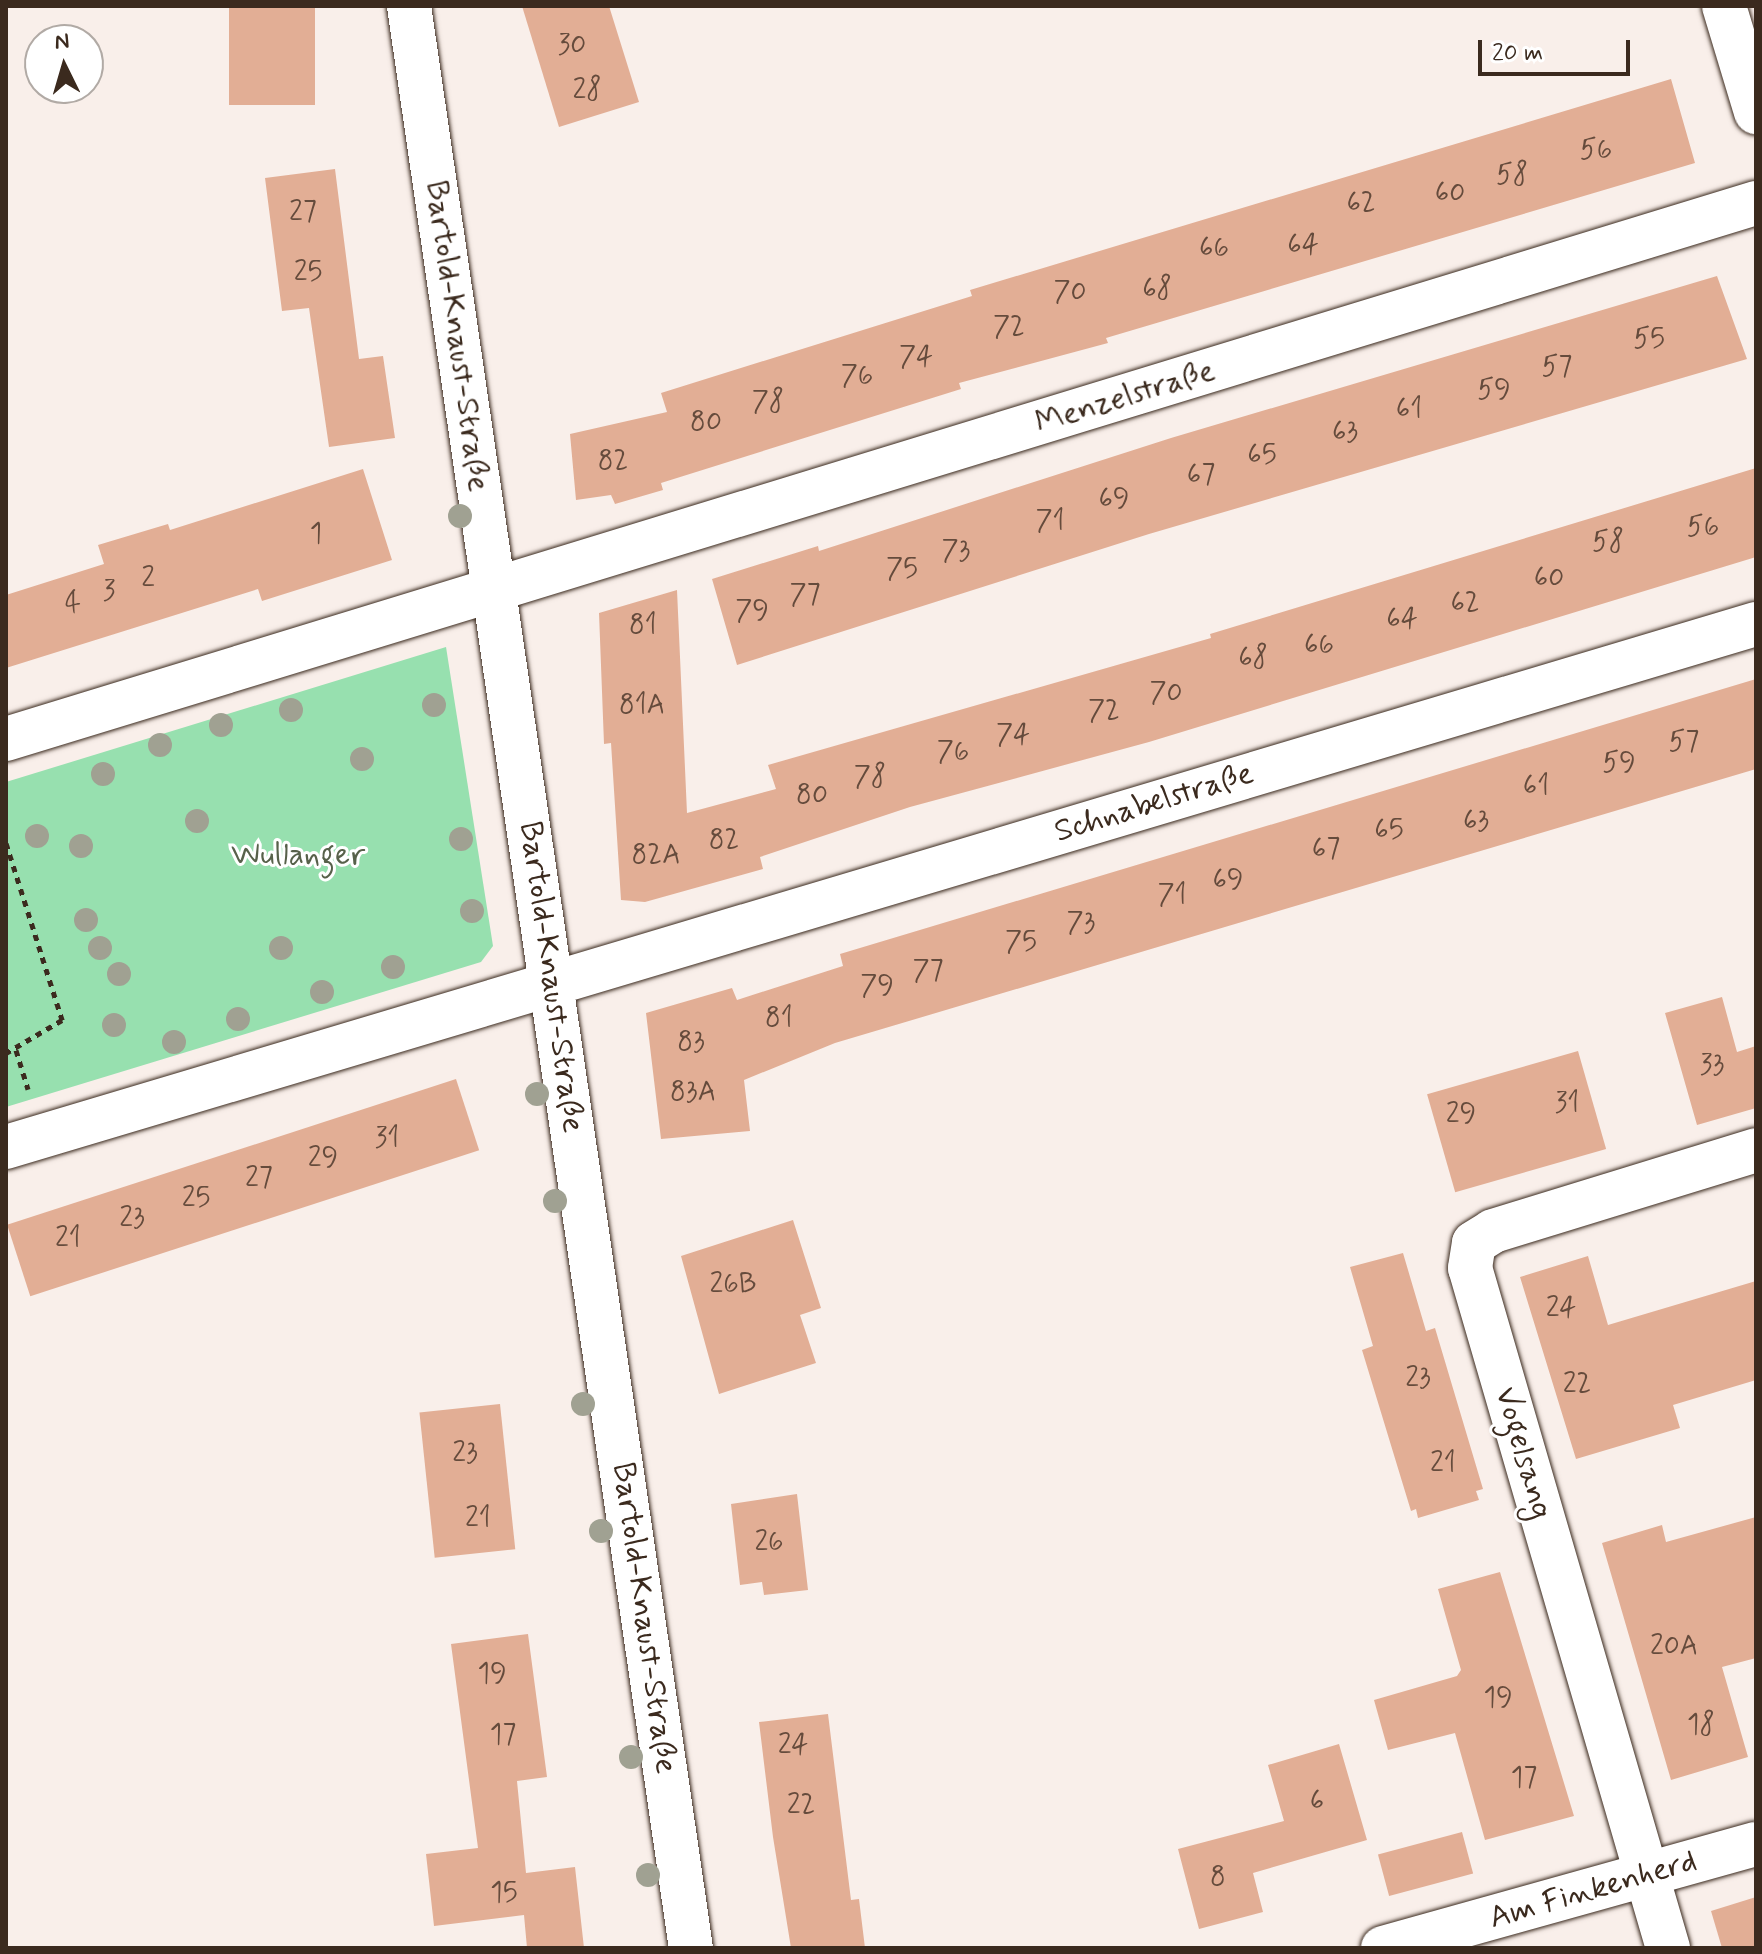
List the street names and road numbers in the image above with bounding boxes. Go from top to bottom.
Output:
street label: Bartold-Knaust-Straße [416,178,498,494]
street label: Menzelstraße [1031,351,1219,443]
street label: Schnabelstraße [1050,755,1258,851]
street label: Bartold-Knaust-Straße [510,819,592,1135]
street label: Vogelsang [1486,1383,1560,1523]
street label: Bartold-Knaust-Straße [603,1460,685,1776]
street label: Am Finkenherd [1490,1843,1696,1937]

